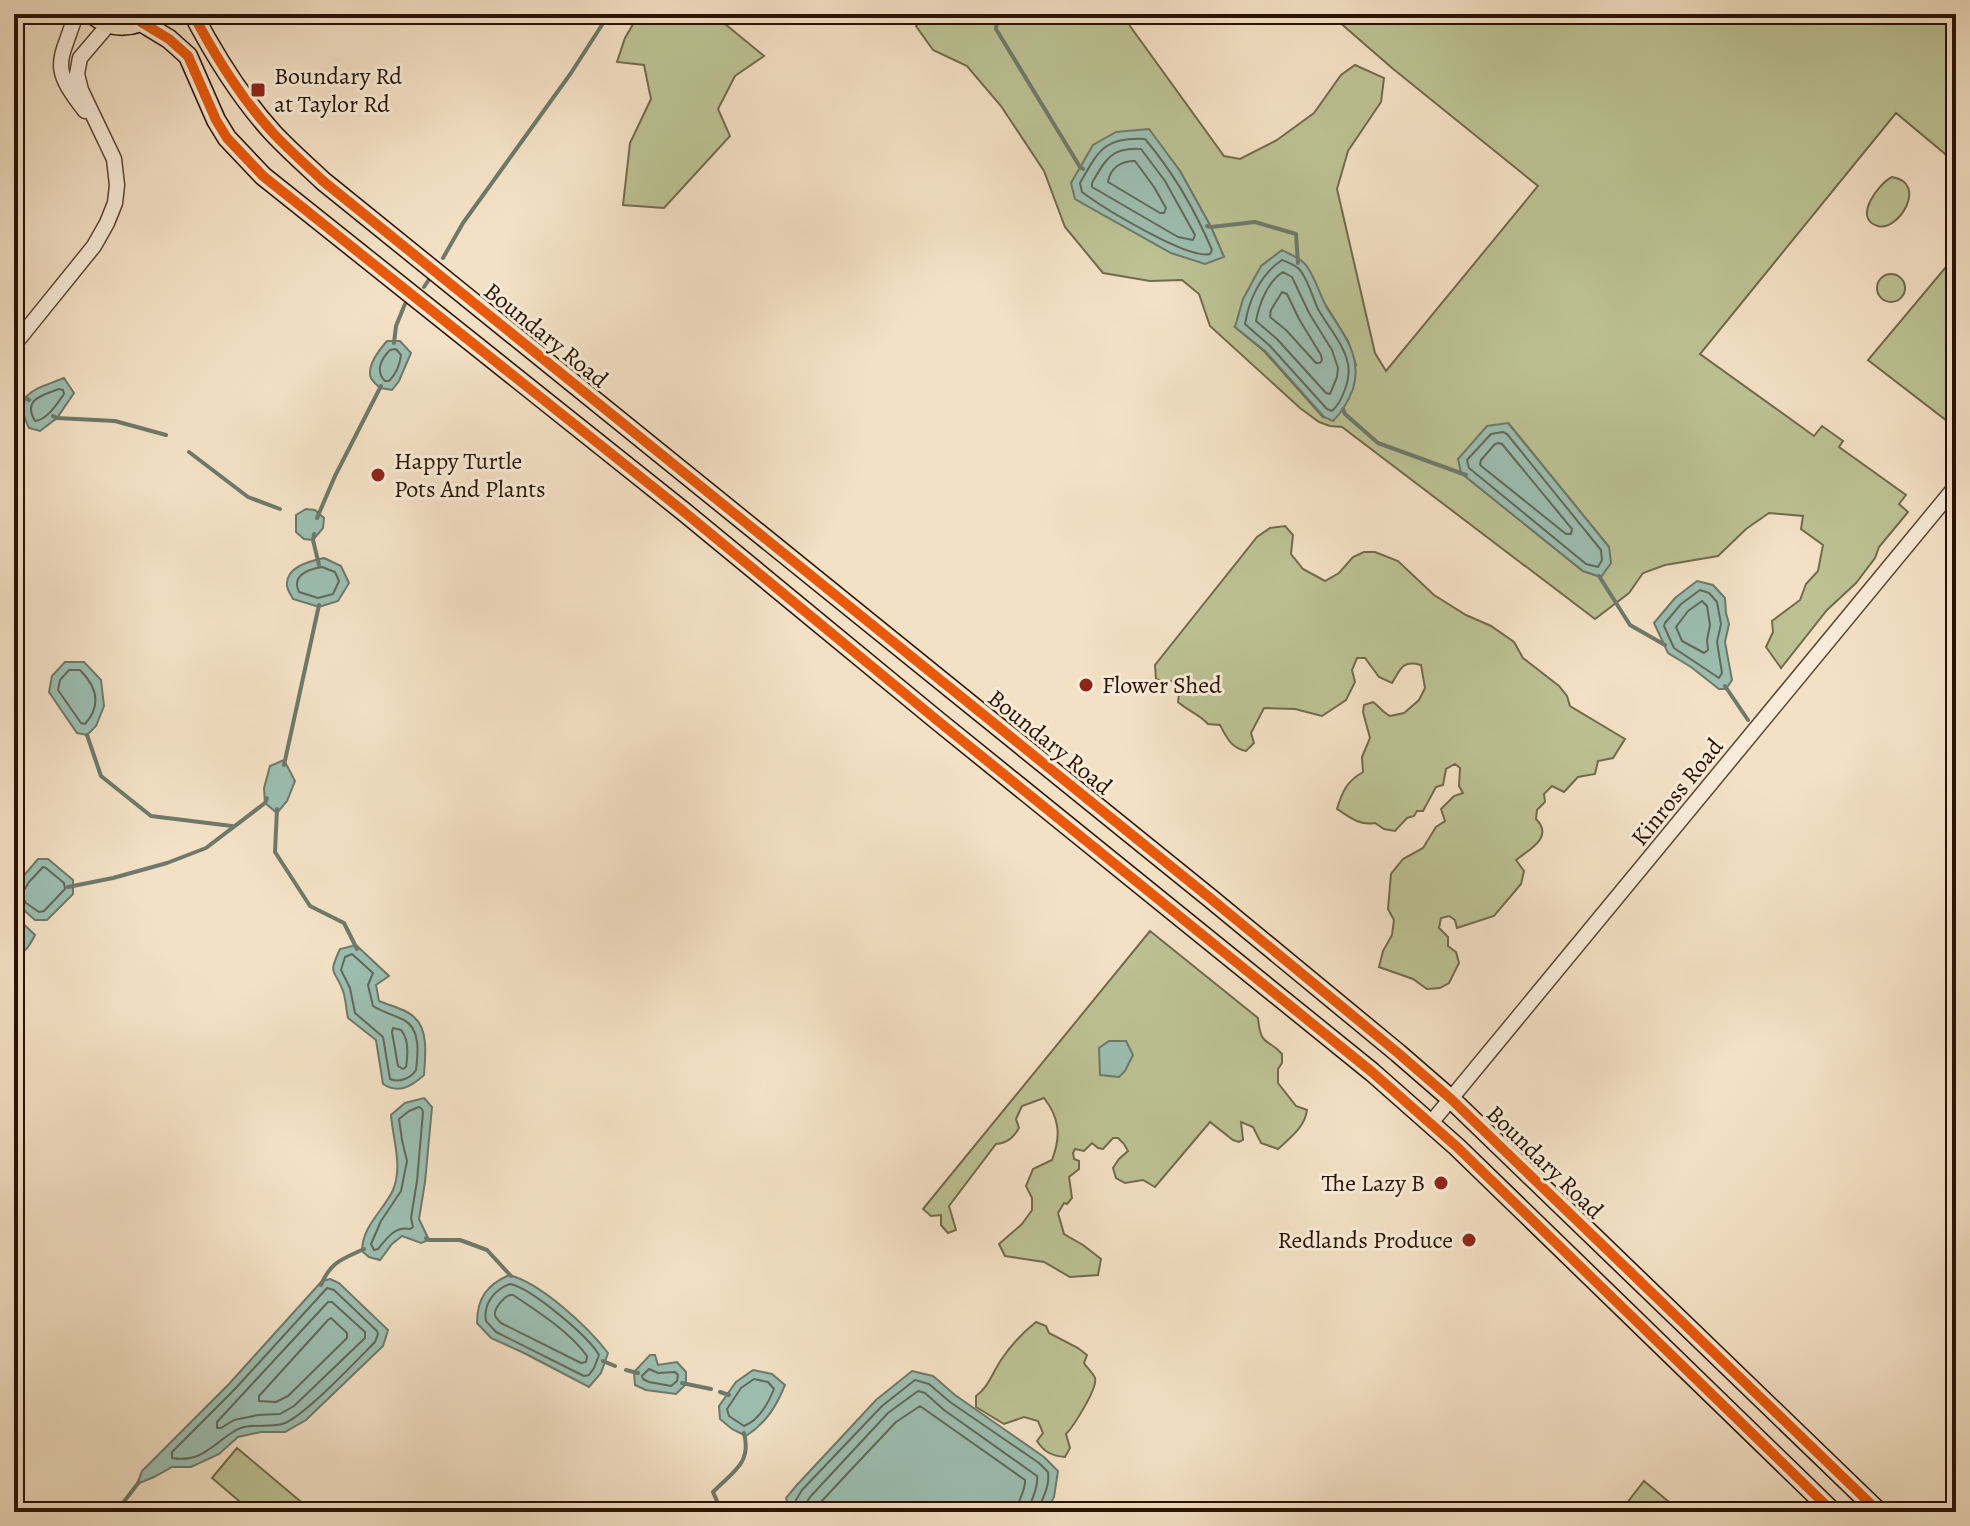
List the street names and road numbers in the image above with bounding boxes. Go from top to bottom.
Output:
street label: Boundary Road [477,275,615,395]
street label: Boundary Road [981,682,1119,802]
street label: Kinross Road [1624,731,1730,853]
street label: Boundary Road [1479,1098,1611,1226]

